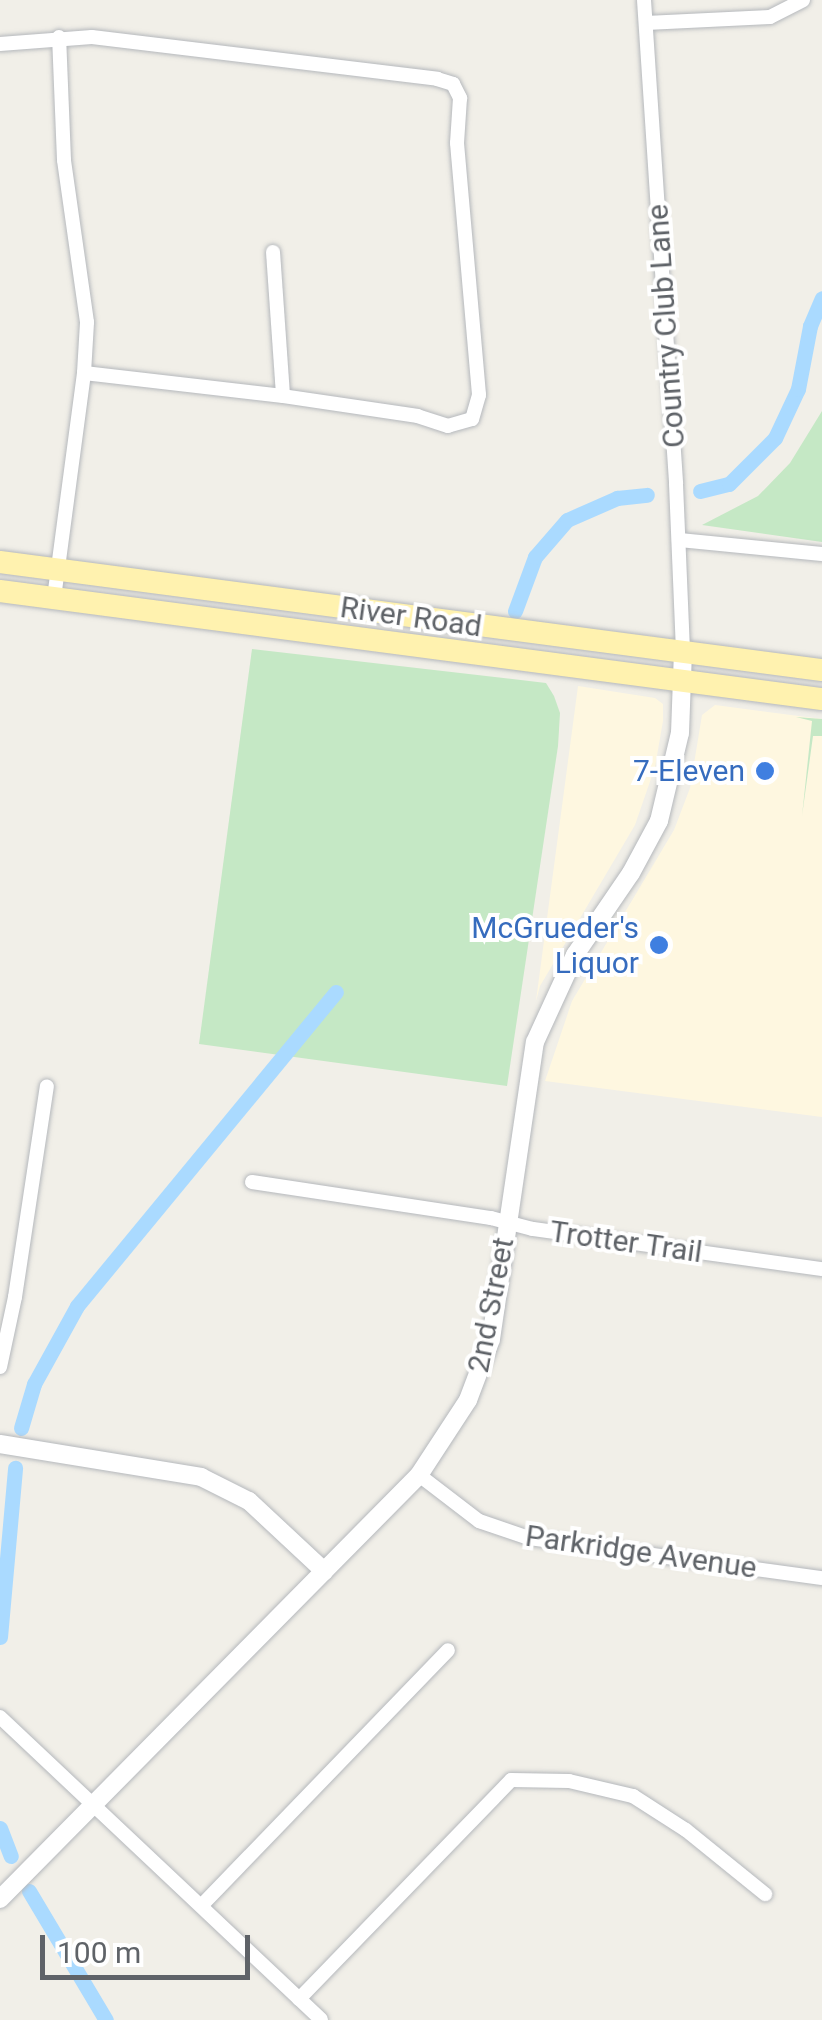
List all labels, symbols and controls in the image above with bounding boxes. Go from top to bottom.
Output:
street label: Country Club Lane [640,203,692,449]
street label: River Road [338,589,484,645]
place label: 7-Eleven [633,753,745,789]
marker: 7-Eleven [754,760,776,782]
place label: McGrueder's Liquor [471,910,639,980]
marker: McGrueder's Liquor [648,934,670,956]
street label: Trotter Trail [547,1213,705,1271]
street label: 2nd Street [460,1234,522,1376]
street label: Parkridge Avenue [523,1518,759,1586]
scale bar [45,1915,255,1977]
text: 100 m [57,1935,141,1970]

